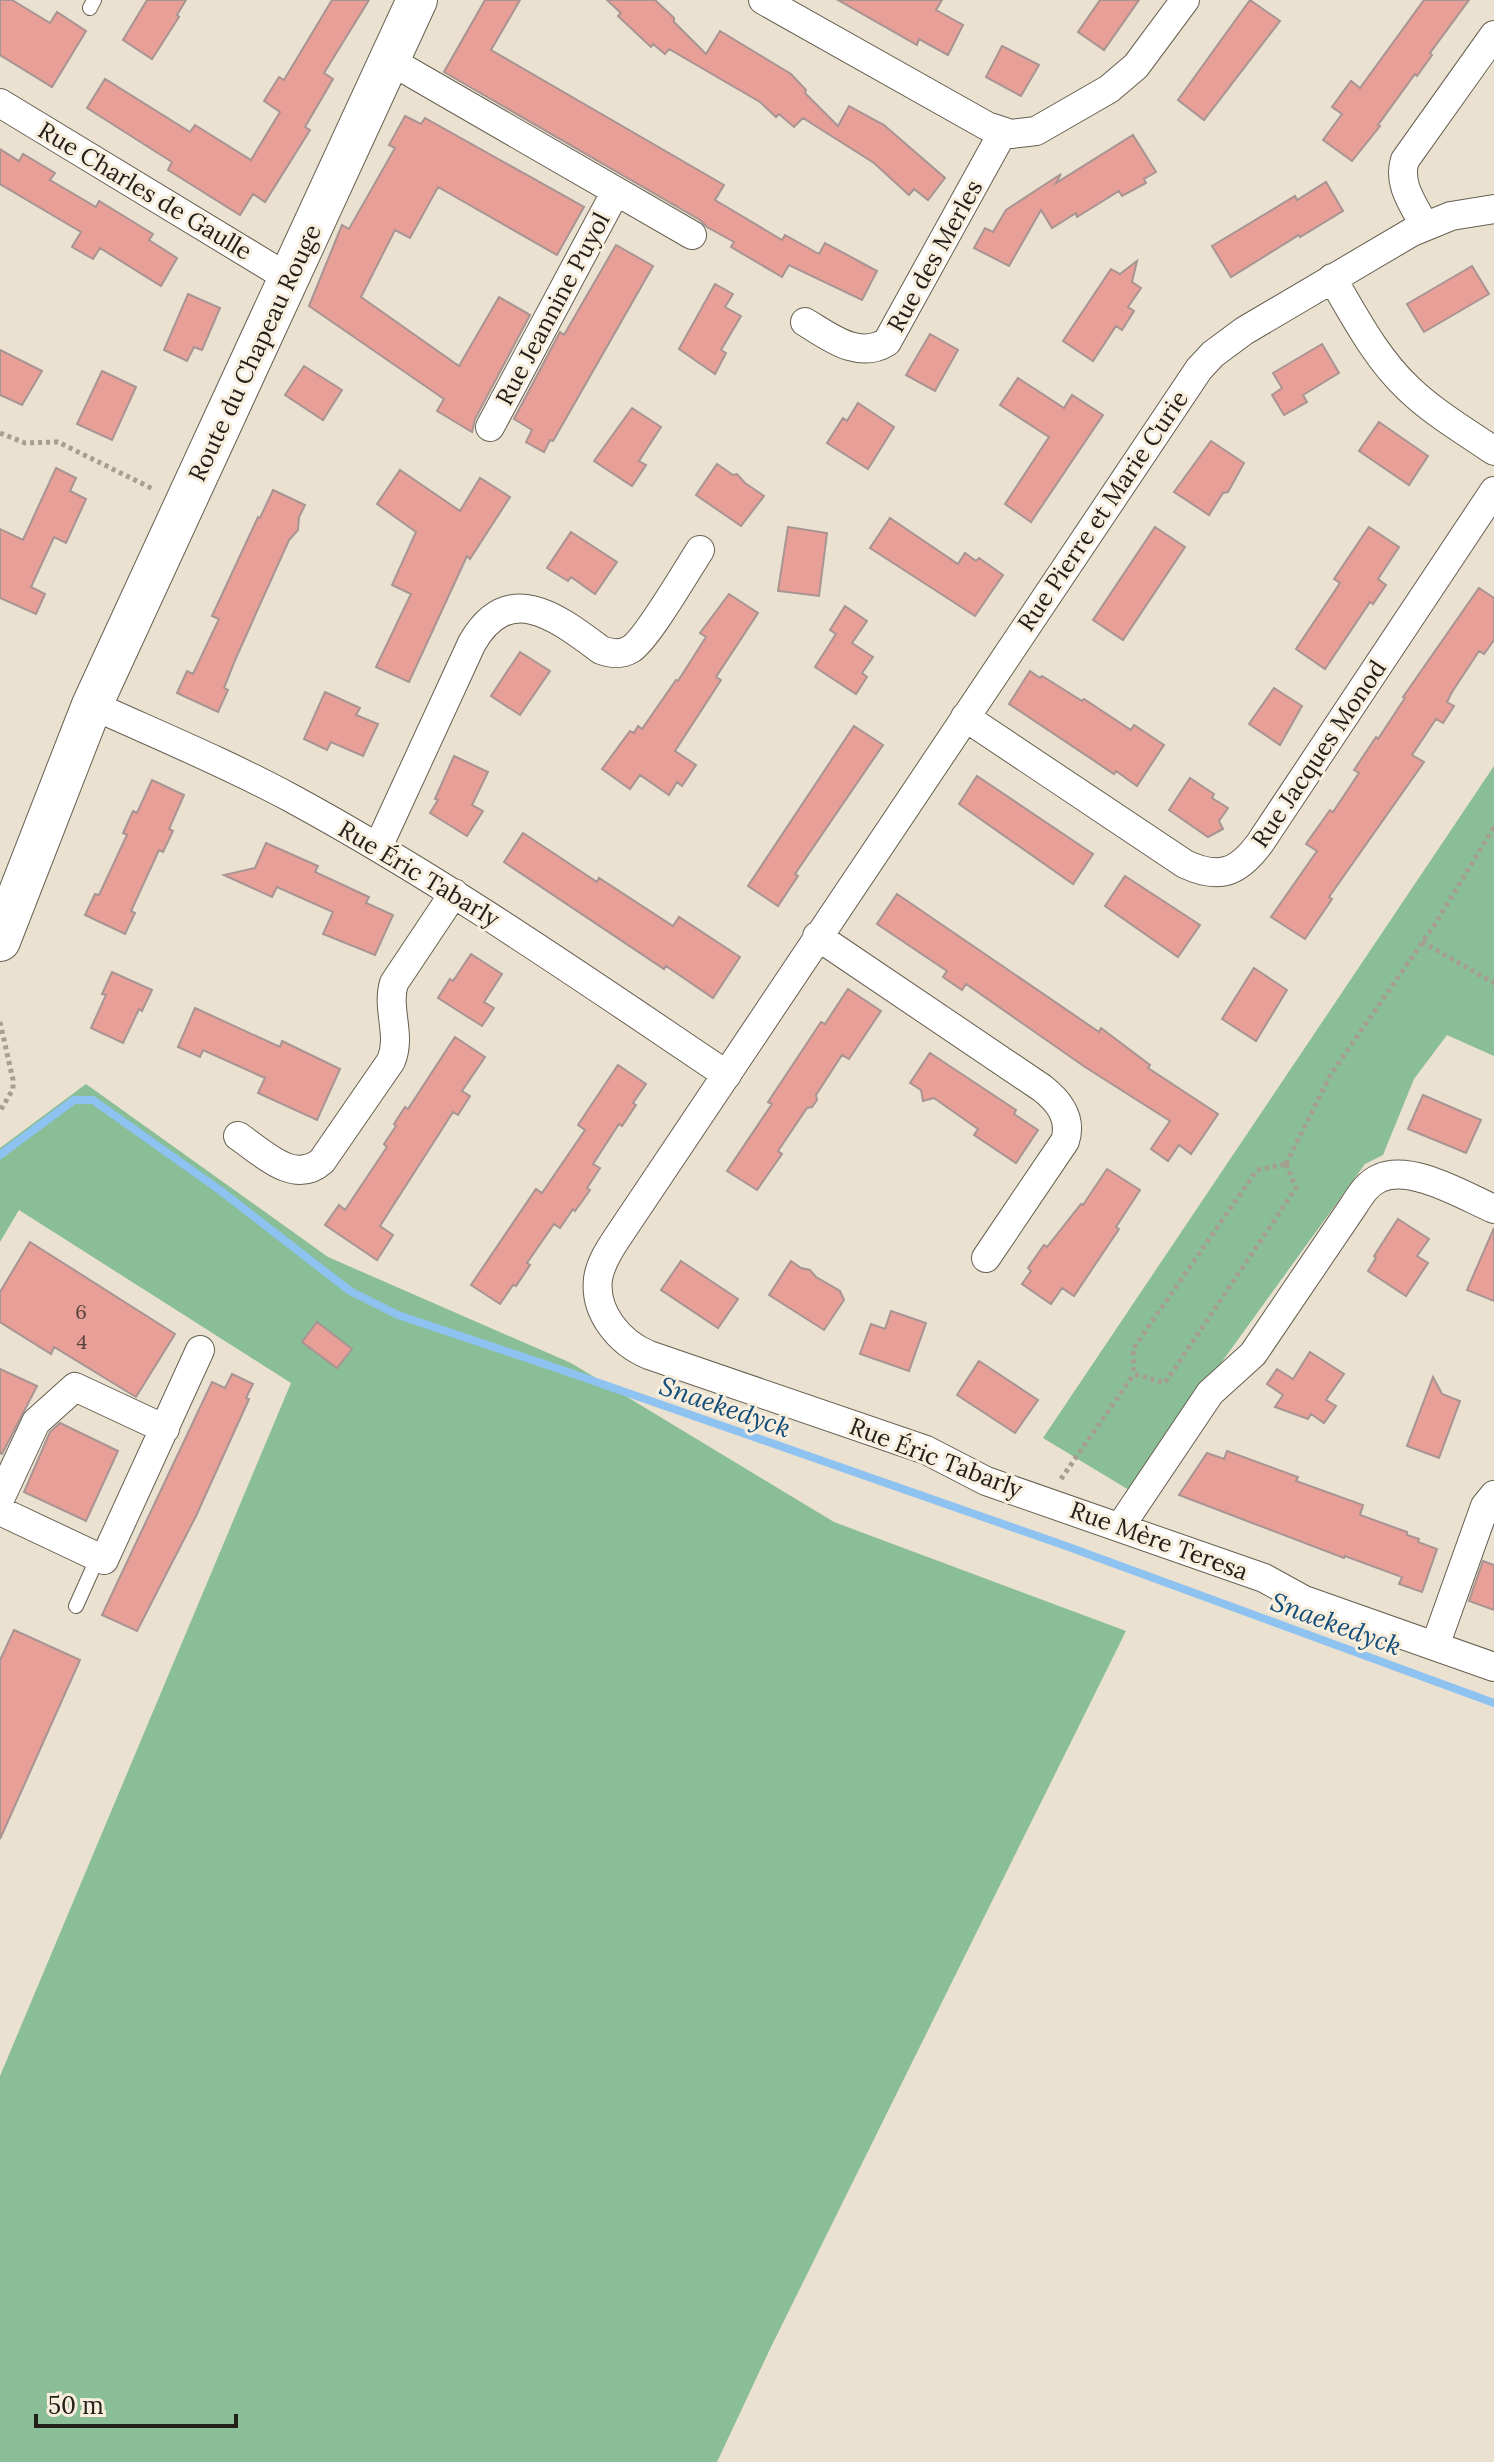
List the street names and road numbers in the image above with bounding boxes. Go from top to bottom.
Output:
street label: Rue Charles de Gaulle [33,114,258,267]
street label: Rue des Merles [880,174,989,337]
street label: Rue Jeannine Puyol [489,207,617,411]
street label: Route du Chapeau Rouge [181,219,328,486]
street label: Rue Pierre et Marie Curie [1010,385,1195,637]
street label: Rue Jacques Monod [1244,654,1393,853]
street label: Rue Éric Tabarly [333,813,506,934]
street label: Rue Éric Tabarly [845,1410,1027,1505]
street label: Rue Mère Teresa [1066,1494,1252,1587]

